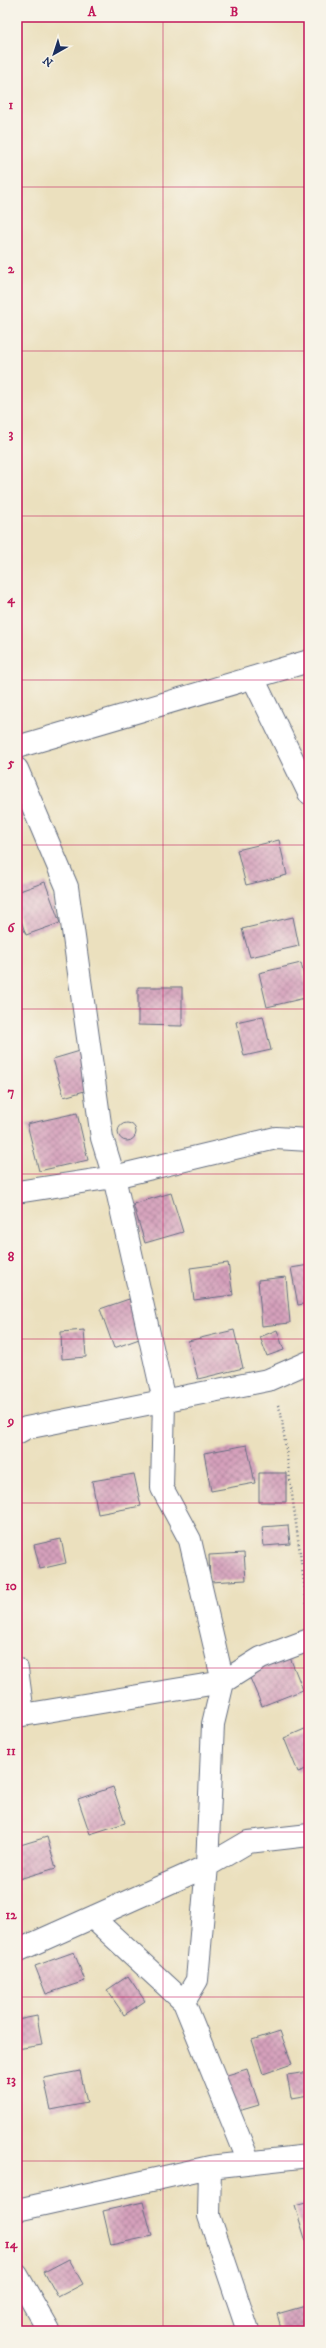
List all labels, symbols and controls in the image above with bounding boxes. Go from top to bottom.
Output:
text: A [87,4,97,20]
text: B [230,4,238,20]
north arrow [34,34,74,74]
text: N [40,53,56,69]
text: 1 [9,97,14,113]
text: 2 [8,261,15,277]
text: 3 [9,426,14,442]
text: 4 [6,591,15,608]
text: 5 [7,755,15,771]
text: 6 [8,920,16,936]
text: 7 [8,1084,15,1100]
text: 8 [8,1249,15,1265]
text: 9 [7,1413,14,1429]
text: 10 [5,1578,17,1594]
text: 11 [6,1743,16,1759]
text: 12 [5,1907,17,1923]
text: 13 [6,2072,16,2088]
text: 14 [5,2236,18,2253]

